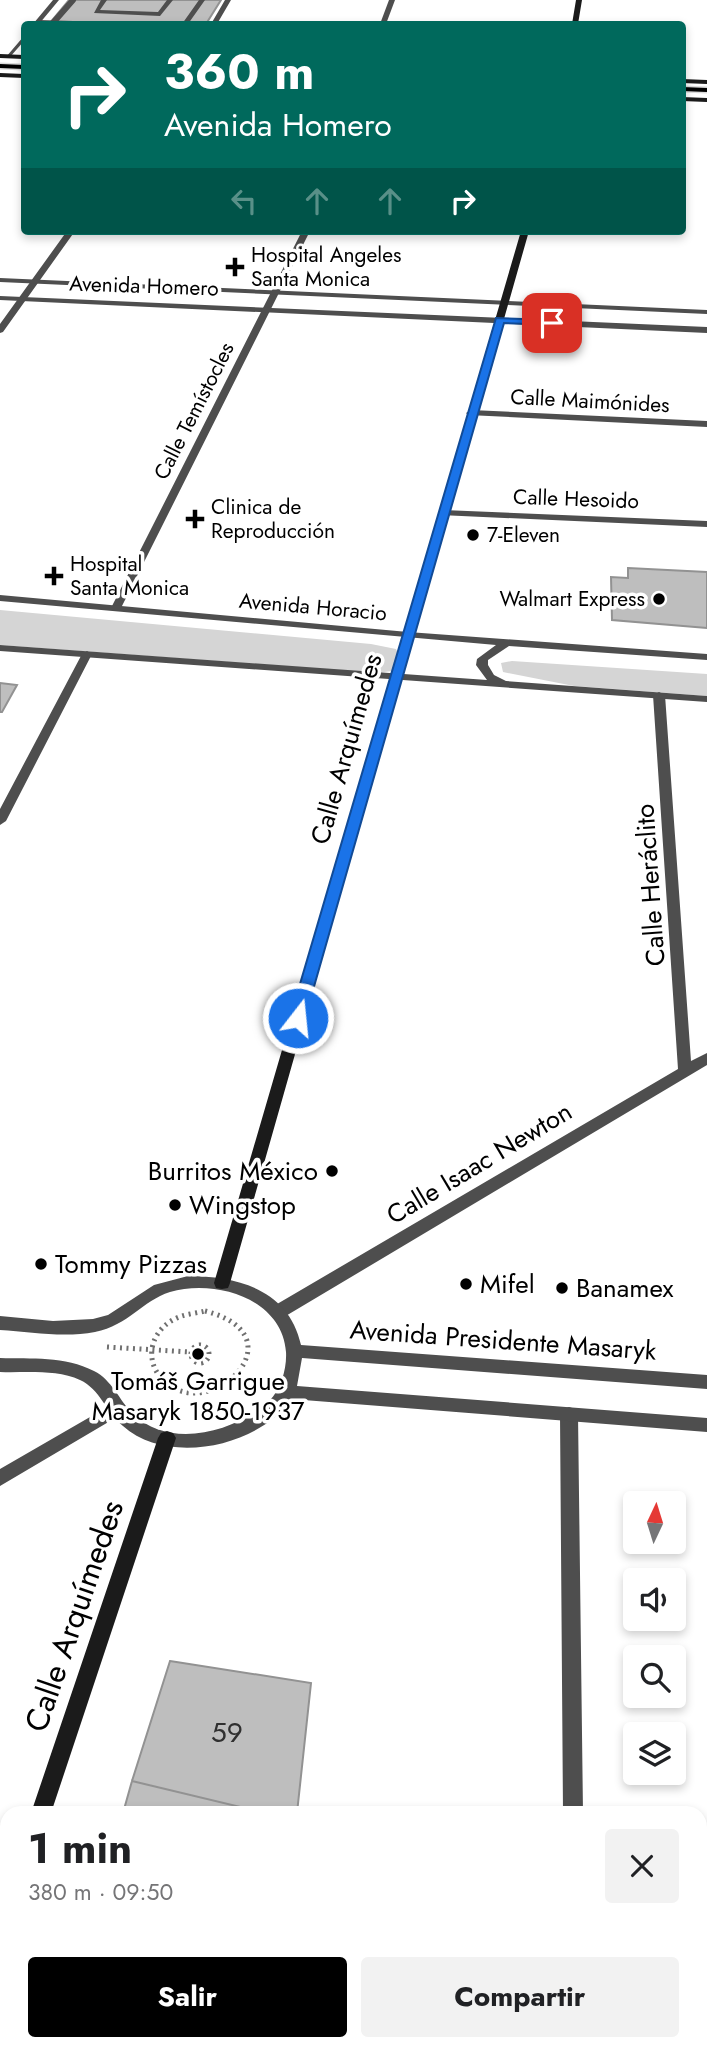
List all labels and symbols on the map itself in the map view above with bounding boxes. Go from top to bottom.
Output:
place label: Hospital Angeles Santa Monica [251,240,401,294]
marker: Hospital Angeles Santa Monica [225,257,245,277]
street label: Avenida Homero [69,268,219,304]
pin [522,293,582,353]
street label: Calle Temístocles [146,337,242,485]
street label: Calle Maimónides [510,382,670,420]
street label: Calle Hesoido [513,482,639,516]
place label: Clinica de Reproducción [211,492,335,546]
marker: Clinica de Reproducción [185,509,205,529]
place label: 7-Eleven [487,520,560,550]
marker: 7-Eleven [465,527,481,543]
place label: Hospital Santa Monica [70,549,189,603]
marker: Hospital Santa Monica [44,566,64,586]
place label: Walmart Express [499,584,645,614]
street label: Avenida Horacio [238,586,388,628]
marker: Walmart Express [651,591,667,607]
street label: Calle Arquímedes [301,649,391,849]
street label: Calle Heráclito [625,803,675,967]
position arrow [261,981,335,1055]
street label: Calle Isaac Newton [379,1093,579,1233]
place label: Burritos México [148,1152,318,1190]
marker: Burritos México [324,1163,340,1179]
place label: Wingstop [189,1186,296,1224]
marker: Wingstop [167,1197,183,1213]
place label: Tommy Pizzas [55,1245,207,1283]
marker: Tommy Pizzas [33,1256,49,1272]
place label: Mifel [480,1265,535,1303]
place label: Banamex [576,1269,673,1307]
marker: Mifel [458,1276,474,1292]
marker: Banamex [554,1280,570,1296]
street label: Avenida Presidente Masaryk [348,1310,658,1370]
marker: Tomáš Garrigue Masaryk 1850-1937 [190,1346,206,1362]
place label: Tomáš Garrigue Masaryk 1850-1937 [92,1362,305,1430]
north arrow [623,1491,686,1554]
street label: Calle Arquímedes [13,1494,135,1738]
house number: 59 [211,1712,243,1753]

